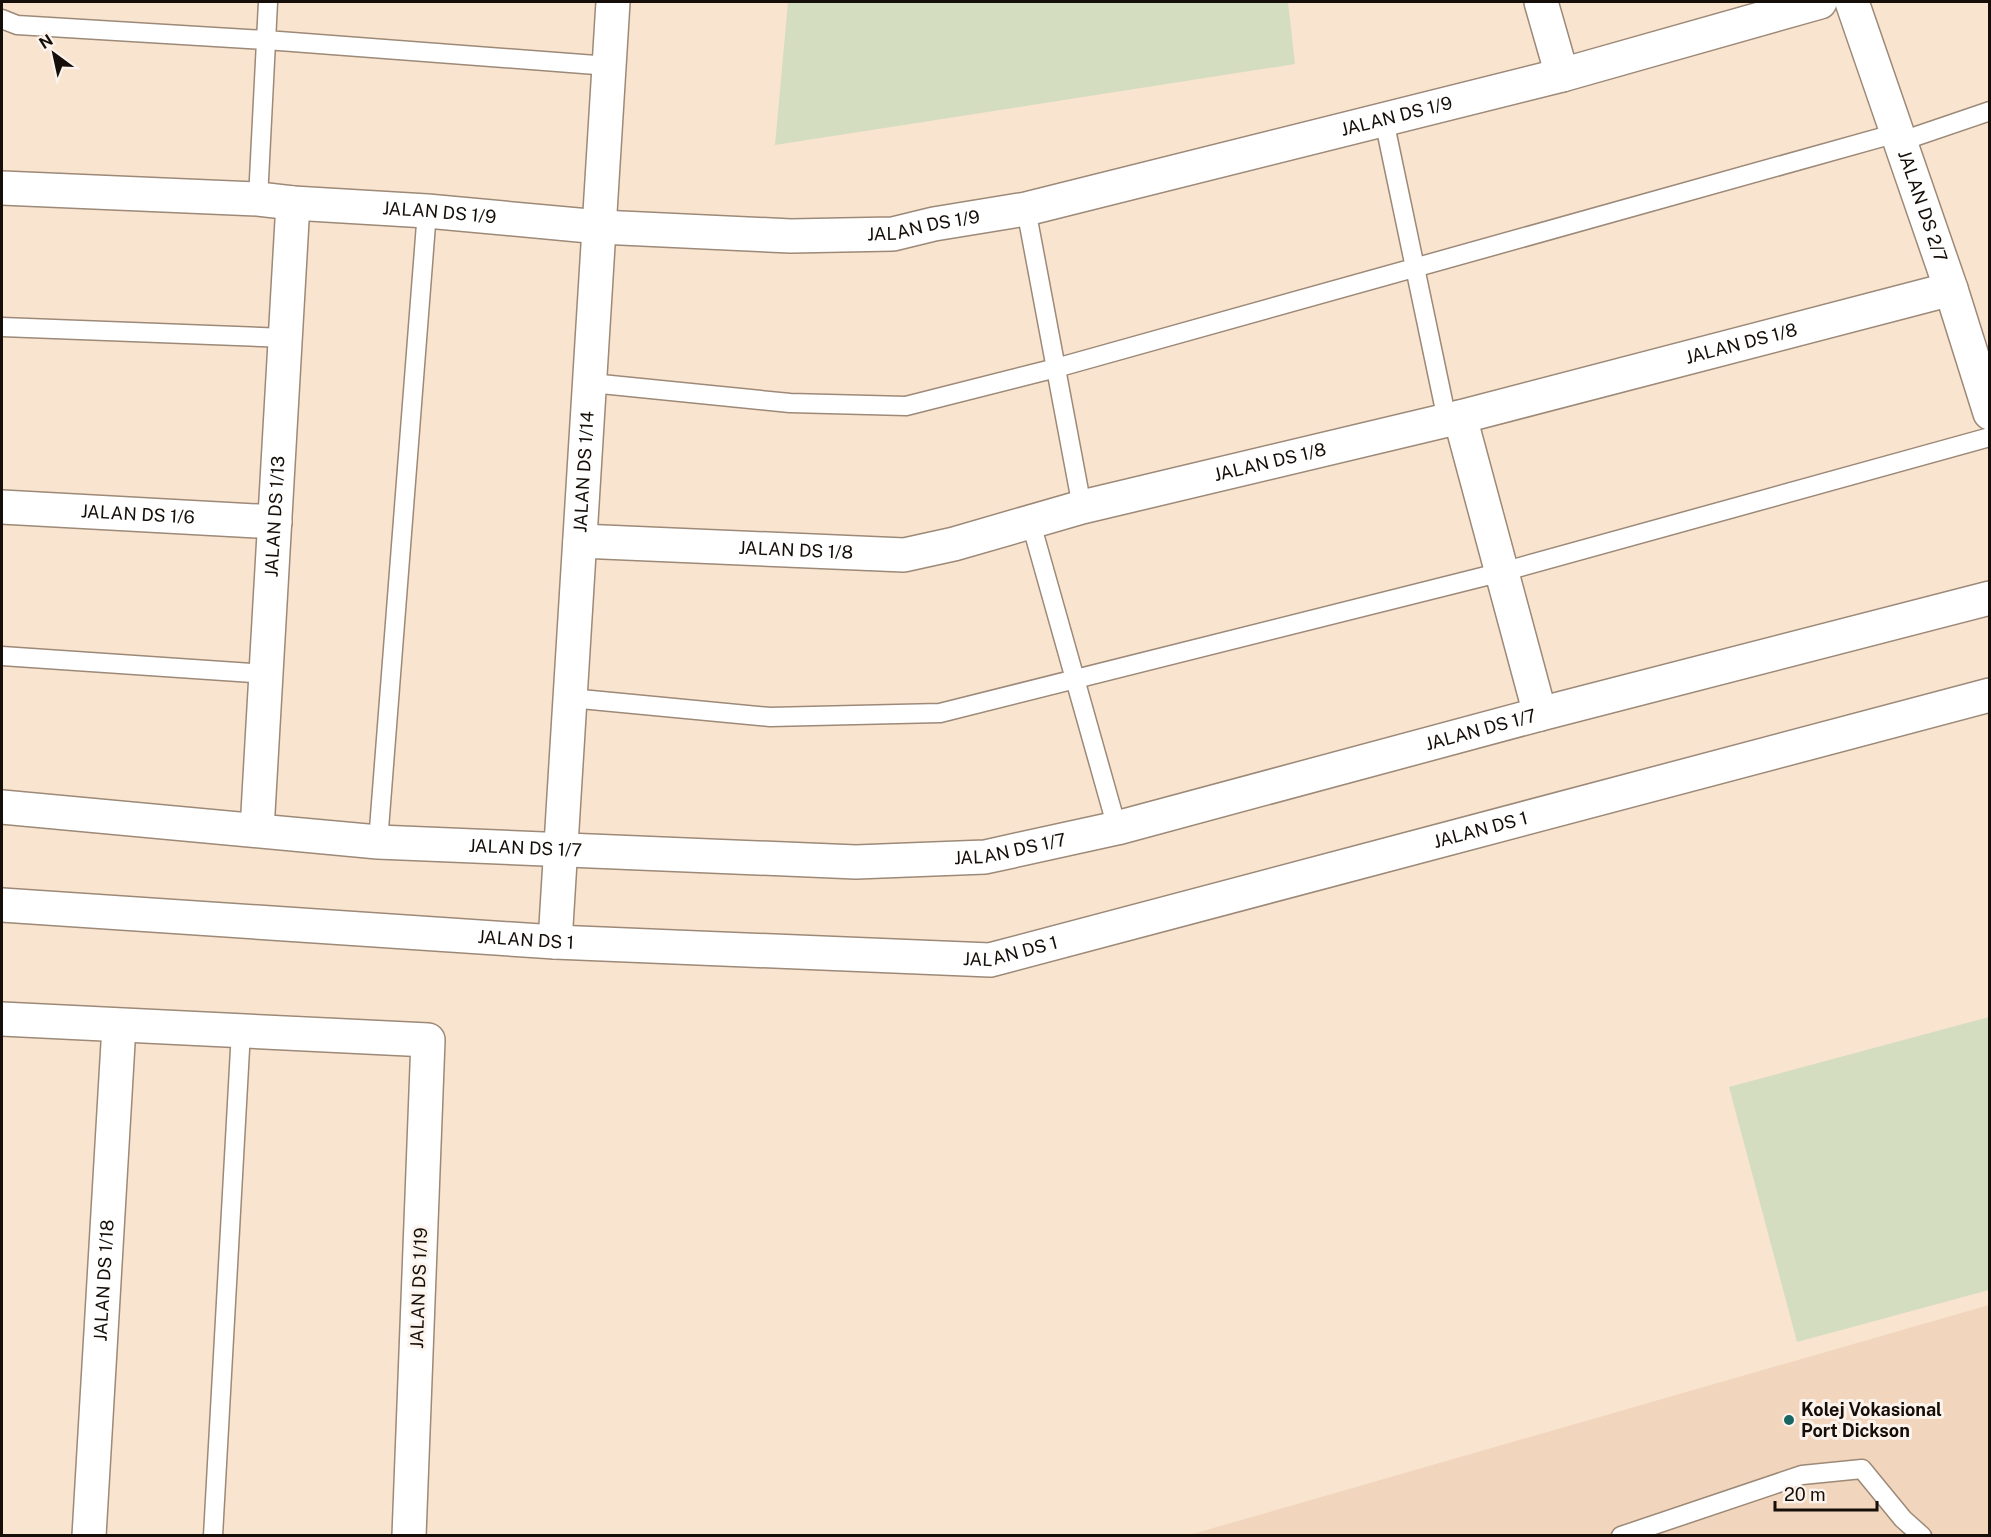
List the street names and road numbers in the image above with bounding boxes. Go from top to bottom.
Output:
street label: JALAN DS 1/9 [1338,92,1454,140]
street label: JALAN DS 2/7 [1894,147,1952,265]
street label: JALAN DS 1/9 [382,197,497,227]
street label: JALAN DS 1/9 [867,206,981,245]
street label: JALAN DS 1/8 [1683,319,1799,368]
street label: JALAN DS 1/14 [569,410,598,533]
street label: JALAN DS 1/8 [1212,438,1328,485]
street label: JALAN DS 1/13 [261,455,288,578]
street label: JALAN DS 1/6 [80,500,195,528]
street label: JALAN DS 1/8 [738,537,854,563]
street label: JALAN DS 1/7 [1423,705,1538,754]
street label: JALAN DS 1 [1431,807,1530,852]
street label: JALAN DS 1/7 [954,828,1068,868]
street label: JALAN DS 1/7 [468,835,583,861]
street label: JALAN DS 1 [477,926,575,953]
street label: JALAN DS 1 [963,932,1060,970]
street label: JALAN DS 1/18 [89,1219,118,1342]
street label: JALAN DS 1/19 [406,1227,431,1349]

